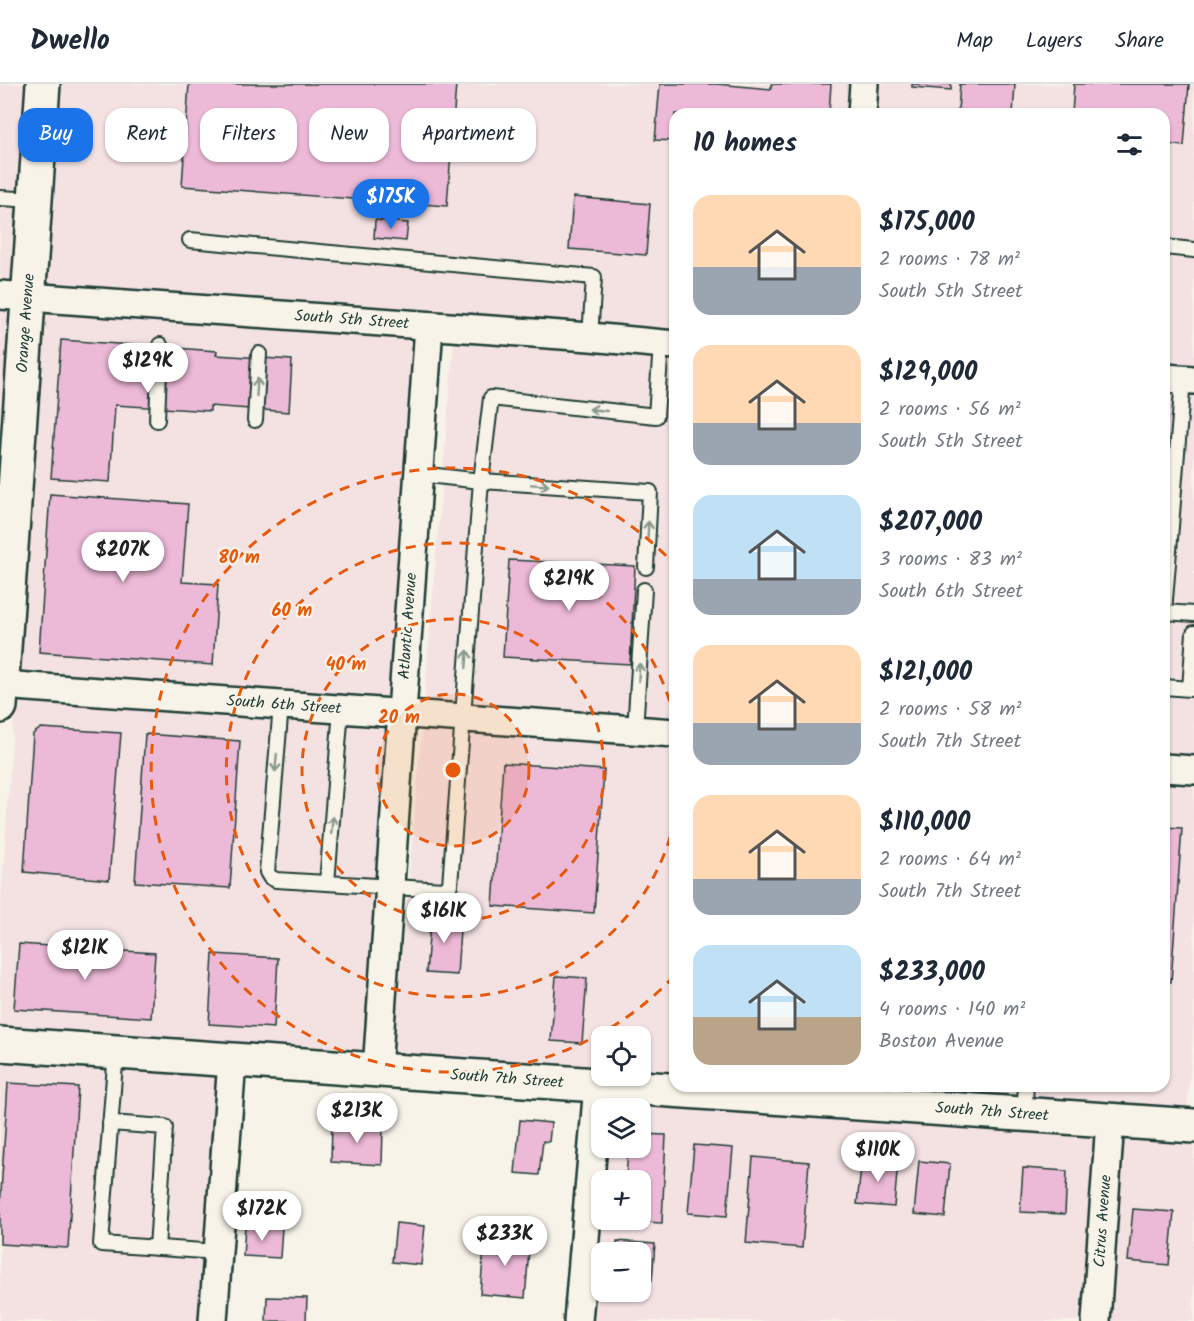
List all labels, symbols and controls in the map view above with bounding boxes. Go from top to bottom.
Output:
text: Dwello [30,19,110,64]
text: Map [956,25,993,58]
text: Layers [1026,25,1082,58]
text: Share [1115,25,1164,58]
chip: Buy [18,108,93,162]
chip: Rent [105,108,188,162]
chip: Filters [200,108,297,162]
chip: New [309,108,389,162]
chip: Apartment [401,108,536,162]
text: 10 homes [693,123,797,165]
icon: filters [1113,128,1146,161]
pin: $175K [349,179,433,230]
text: $175K [366,182,416,214]
text: $175,000 [879,202,975,244]
icon: home [741,219,813,291]
text: 2 rooms · 78 m² [879,244,1020,276]
street label: Orange Avenue [10,273,42,373]
text: South 5th Street [879,276,1023,308]
street label: South 5th Street [294,304,411,337]
pin: $129K [106,343,190,394]
text: $129K [122,346,174,378]
text: $129,000 [879,352,977,394]
icon: home [741,369,813,441]
one-way arrow [252,377,263,397]
text: 2 rooms · 56 m² [879,394,1021,426]
one-way arrow [589,404,609,415]
text: South 5th Street [879,426,1023,458]
one-way arrow [529,480,549,491]
text: $207,000 [879,502,982,544]
icon: home [741,519,813,591]
one-way arrow [643,520,654,540]
pin: $207K [81,532,165,583]
text: $207K [95,535,151,567]
text: 80 m [218,544,260,573]
text: 3 rooms · 83 m² [879,544,1022,576]
pin: $219K [527,561,611,612]
text: $219K [543,564,595,596]
street label: Atlantic Avenue [392,572,424,680]
text: South 6th Street [879,576,1023,608]
text: 60 m [272,597,313,626]
one-way arrow [462,650,473,670]
text: 40 m [326,651,367,680]
text: $121,000 [879,652,972,694]
one-way arrow [634,662,645,682]
icon: home [741,669,813,741]
street label: South 6th Street [226,689,343,722]
text: 2 rooms · 58 m² [879,694,1021,726]
text: 20 m [378,704,420,733]
text: South 7th Street [879,726,1021,758]
one-way arrow [270,753,281,773]
centre of rings [443,760,463,780]
text: $110,000 [879,802,970,844]
one-way arrow [327,815,338,835]
icon: home [741,819,813,891]
text: 2 rooms · 64 m² [879,844,1021,876]
text: South 7th Street [879,876,1021,908]
pin: $161K [402,893,486,944]
text: $161K [421,896,467,928]
pin: $121K [43,930,127,981]
text: $121K [61,933,109,965]
text: $233,000 [879,952,985,994]
icon: home [741,969,813,1041]
text: 4 rooms · 140 m² [879,994,1025,1026]
map controls [591,1026,651,1302]
button: locate [591,1026,651,1086]
text: Boston Avenue [879,1026,1004,1058]
street label: South 7th Street [449,1063,565,1095]
pin: $213K [315,1093,399,1144]
text: $213K [331,1096,383,1128]
street label: South 7th Street [934,1096,1050,1128]
button: layers [591,1098,651,1158]
pin: $110K [836,1132,920,1183]
text: $110K [855,1135,901,1167]
button: + [591,1170,651,1230]
street label: Citrus Avenue [1087,1174,1119,1268]
pin: $172K [220,1191,304,1242]
text: $172K [236,1194,288,1226]
pin: $233K [463,1216,547,1267]
text: $233K [476,1219,534,1251]
button: − [591,1242,651,1302]

